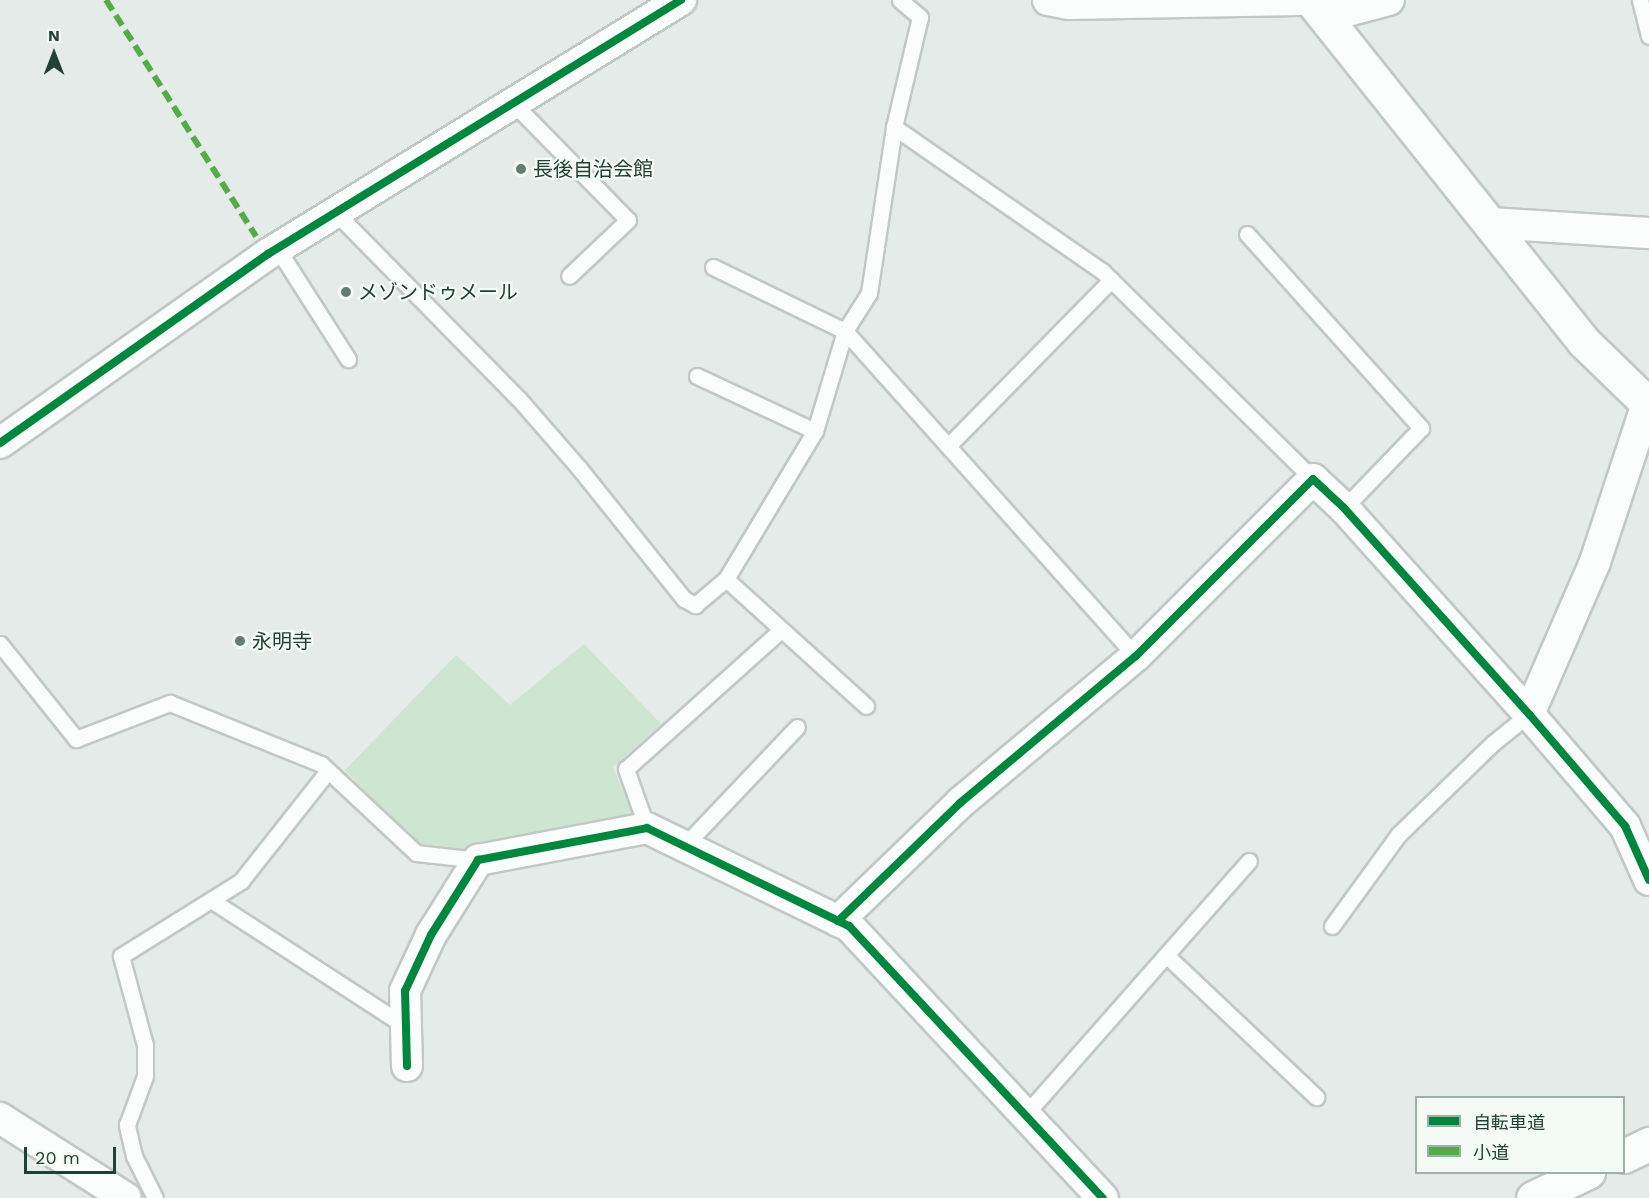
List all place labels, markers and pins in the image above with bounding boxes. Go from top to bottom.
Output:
place label: 長後自治会館 [533,157,653,181]
marker: 長後自治会館 [514,162,528,176]
place label: メゾンドゥメール [358,280,518,304]
marker: メゾンドゥメール [339,285,353,299]
place label: 永明寺 [252,629,312,653]
marker: 永明寺 [233,634,247,648]

